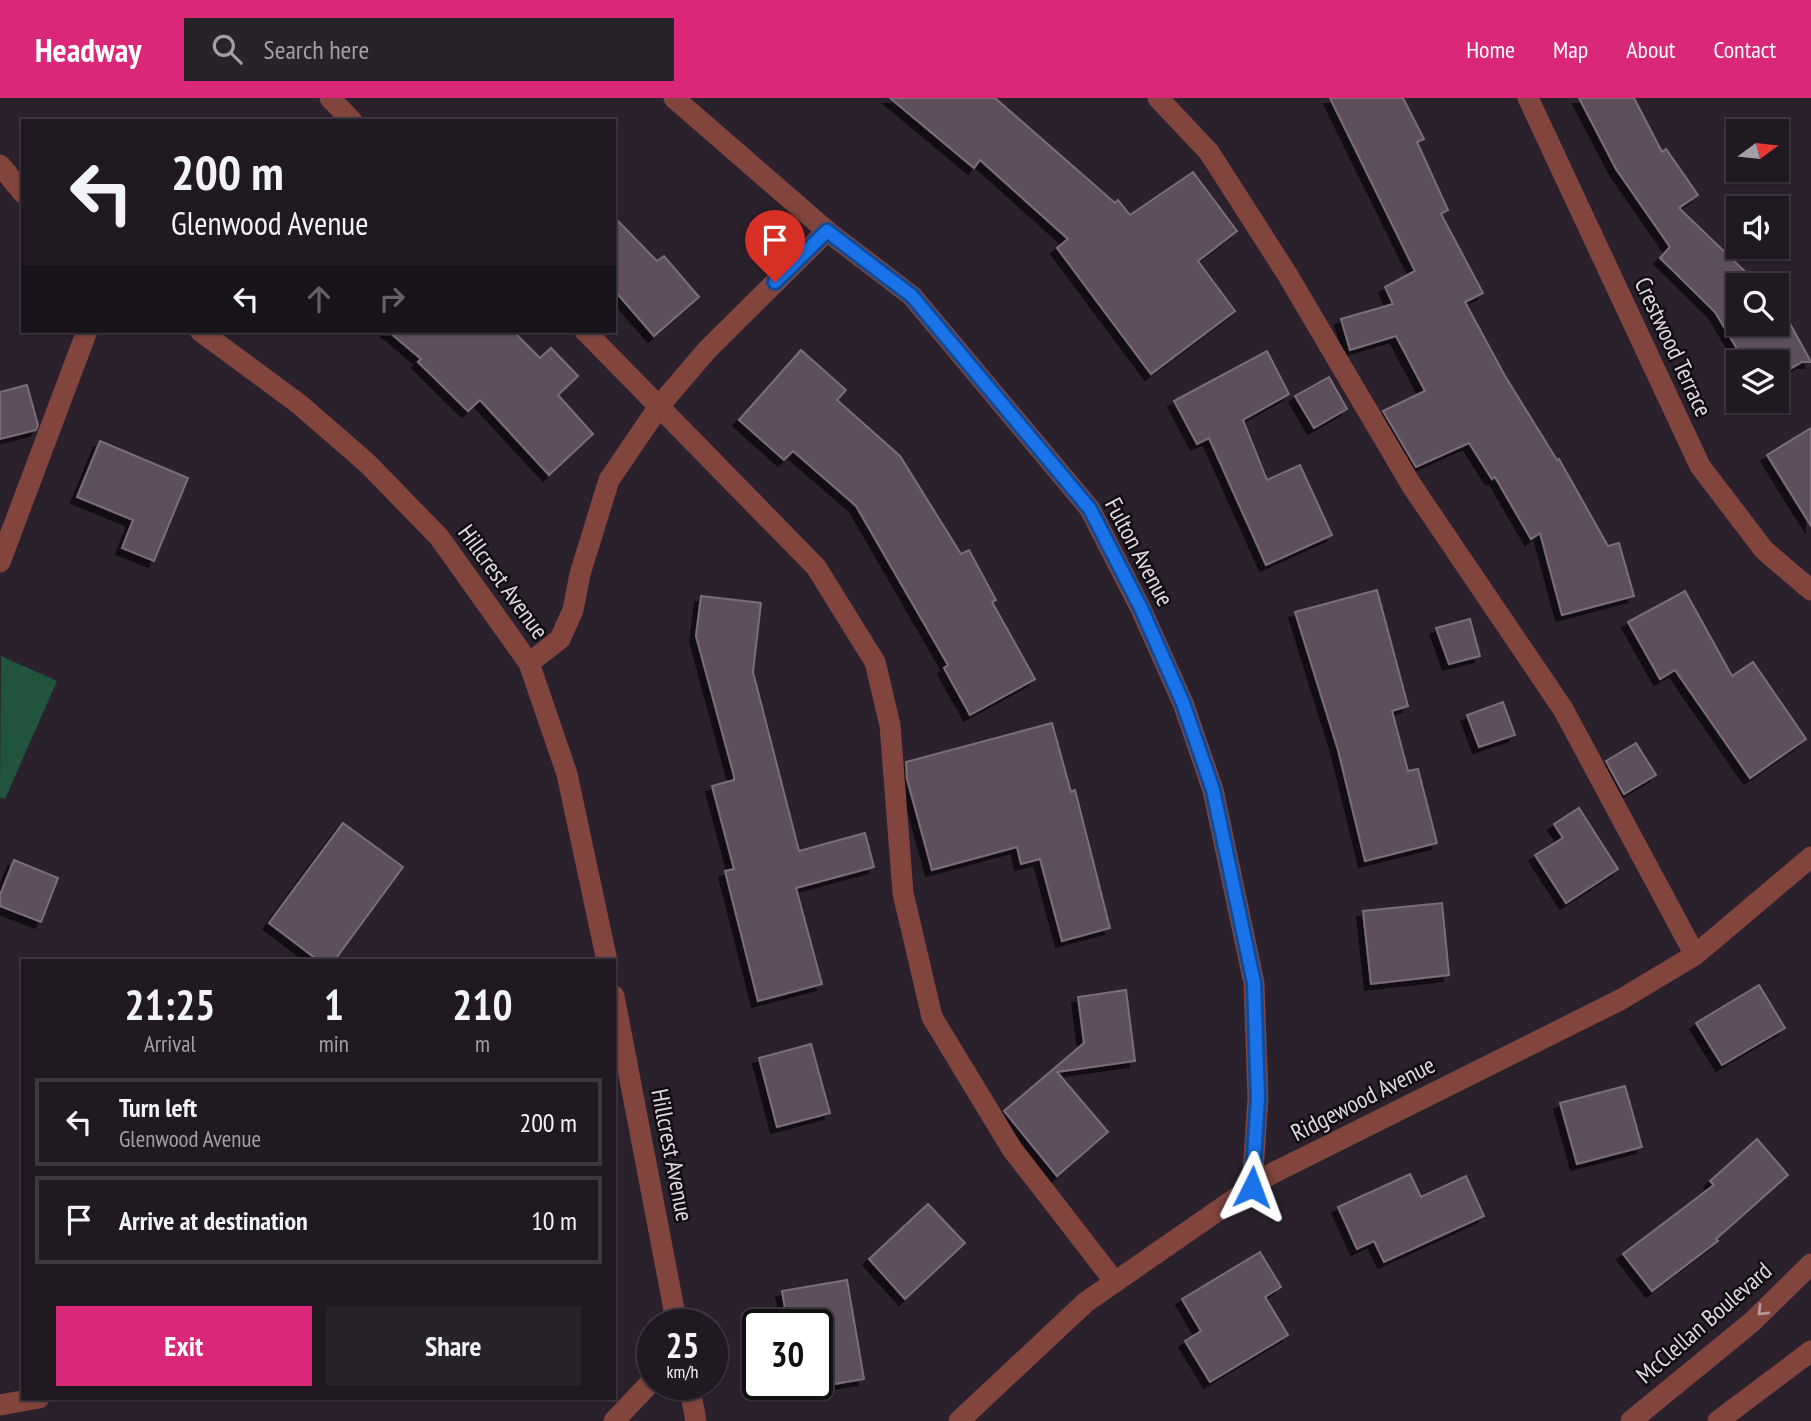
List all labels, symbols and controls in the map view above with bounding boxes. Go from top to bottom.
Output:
search box [184,18,674,81]
text: Headway [35,28,142,71]
icon: search [208,30,246,68]
text: Search here [264,33,369,66]
text: Home [1466,34,1515,65]
text: Map [1553,34,1588,65]
text: About [1626,34,1675,65]
text: Contact [1713,34,1776,65]
north arrow [1726,119,1788,182]
map controls [1726,119,1789,413]
text: 200 m [171,140,284,204]
icon: left [56,147,147,238]
button: sound [1726,196,1789,259]
text: Glenwood Avenue [171,202,368,244]
pin [745,210,805,282]
icon: arrive [756,221,794,259]
street label: Crestwood Terrace [1628,272,1719,421]
button: search [1726,273,1789,336]
icon: left [227,280,265,318]
icon: ahead [300,280,338,318]
icon: right [373,280,411,318]
button: layers [1726,350,1789,413]
street label: Fulton Avenue [1098,492,1181,611]
street label: Hillcrest Avenue [451,518,555,645]
text: 21:25 [124,977,215,1032]
text: 1 [324,977,344,1032]
text: 210 [452,977,513,1032]
text: Arrival [144,1029,196,1058]
text: min [319,1029,349,1058]
text: m [475,1029,490,1058]
street label: Ridgewood Avenue [1286,1049,1440,1148]
street label: Hillcrest Avenue [644,1086,701,1224]
text: Turn left [119,1091,197,1124]
icon: left [60,1103,98,1141]
text: 200 m [519,1106,577,1139]
text: Glenwood Avenue [119,1124,261,1153]
position arrow [1215,1150,1289,1224]
icon: arrive [60,1201,98,1239]
text: Arrive at destination [119,1204,308,1237]
text: 10 m [531,1204,577,1237]
street label: McClellan Boulevard [1629,1255,1778,1390]
one-way arrow [1758,1303,1771,1316]
button: Exit [56,1306,312,1386]
button: Share [326,1306,581,1386]
speed limit sign: 30 [742,1309,833,1400]
text: 25 [666,1322,699,1368]
text: km/h [667,1360,698,1383]

